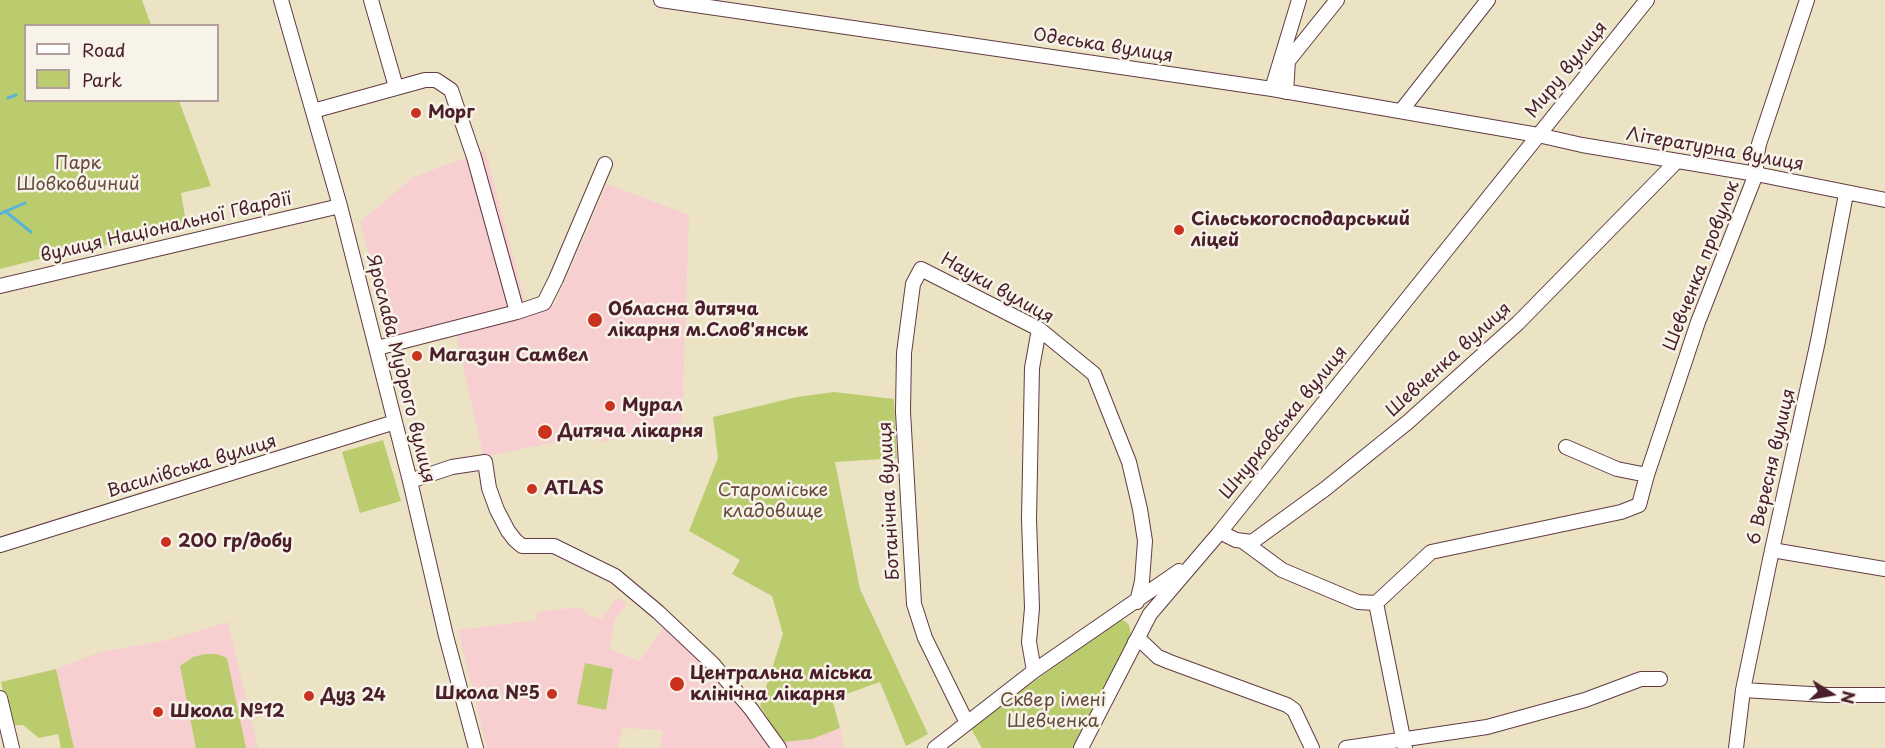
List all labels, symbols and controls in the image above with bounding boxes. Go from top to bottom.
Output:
street label: Миру вулиця [1522,17,1612,123]
legend [24,24,219,102]
street label: Одеська вулиця [1031,24,1175,68]
text: Road [82,36,126,63]
text: Park [82,66,122,93]
place label: Морг [428,102,474,124]
marker: Морг [409,106,423,120]
street label: Літературна вулиця [1625,124,1805,176]
park label: Парк Шовковичний [16,153,140,195]
street label: Шевченка провулок [1660,178,1744,354]
street label: вулиця Національної Гвардії [38,189,294,267]
place label: Сільськогосподарський ліцей [1191,209,1410,252]
marker: Сільськогосподарський ліцей [1172,223,1186,237]
street label: Науки вулиця [937,249,1057,329]
street label: Ярослава Мудрого вулиця [361,252,439,486]
street label: Шевченка вулиця [1382,298,1516,422]
place label: Обласна дитяча лікарня м.Слов'янськ [608,299,808,342]
marker: Обласна дитяча лікарня м.Слов'янськ [586,311,604,329]
street label: Шнурковська вулиця [1216,342,1352,504]
place label: Магазин Самвел [429,345,588,367]
marker: Магазин Самвел [410,349,424,363]
street label: 6 Вересня вулиця [1743,387,1801,547]
place label: Мурал [622,395,683,417]
marker: Мурал [603,399,617,413]
place label: Дитяча лікарня [558,421,703,443]
street label: Ботанічна вулиця [875,421,905,581]
marker: Дитяча лікарня [536,423,554,441]
street label: Василівська вулиця [105,431,279,503]
place label: ATLAS [544,478,604,500]
park label: Староміське кладовище [718,480,828,522]
marker: ATLAS [525,482,539,496]
place label: 200 гр/добу [178,531,292,553]
marker: 200 гр/добу [159,535,173,549]
place label: Центральна міська клінічна лікарня [690,663,872,706]
north arrow [1801,664,1861,724]
marker: Центральна міська клінічна лікарня [668,675,686,693]
place label: Школа №5 [435,683,540,705]
place label: Дуз 24 [321,685,386,707]
marker: Школа №5 [545,687,559,701]
marker: Дуз 24 [302,689,316,703]
text: N [1836,689,1862,706]
park label: Сквер імені Шевченка [1000,690,1106,732]
place label: Школа №12 [170,701,285,723]
marker: Школа №12 [151,705,165,719]

